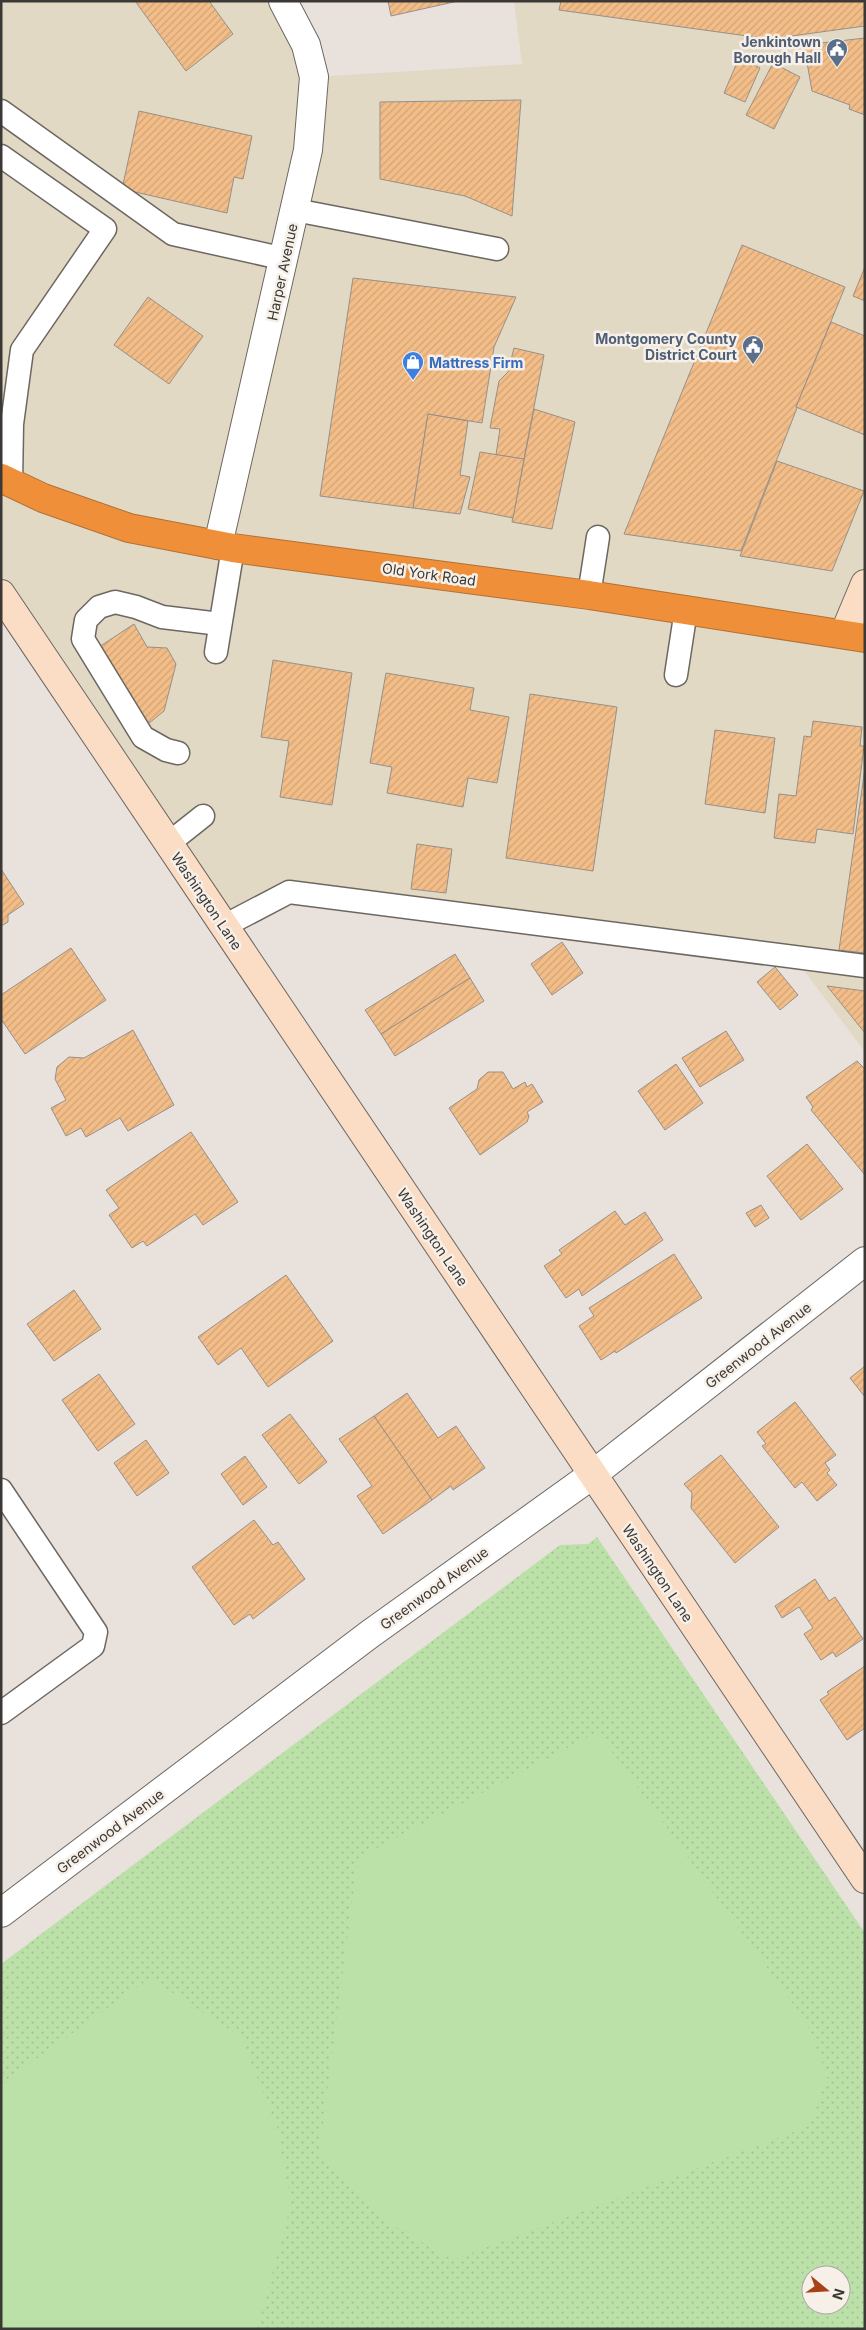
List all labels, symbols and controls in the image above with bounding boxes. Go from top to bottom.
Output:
place label: Jenkintown Borough Hall [733,33,821,66]
public building icon: Jenkintown Borough Hall [825,37,849,68]
street label: Harper Avenue [263,222,301,322]
place label: Montgomery County District Court [595,330,738,363]
public building icon: Montgomery County District Court [741,334,765,365]
shop icon: Mattress Firm [401,350,425,381]
place label: Mattress Firm [429,354,523,371]
street label: Old York Road [381,559,477,589]
street label: Washington Lane [168,849,246,953]
street label: Washington Lane [394,1185,472,1289]
street label: Greenwood Avenue [702,1298,814,1392]
street label: Washington Lane [619,1521,697,1625]
street label: Greenwood Avenue [377,1543,491,1633]
street label: Greenwood Avenue [53,1785,167,1877]
north arrow [801,2265,851,2315]
text: N [829,2286,849,2302]

